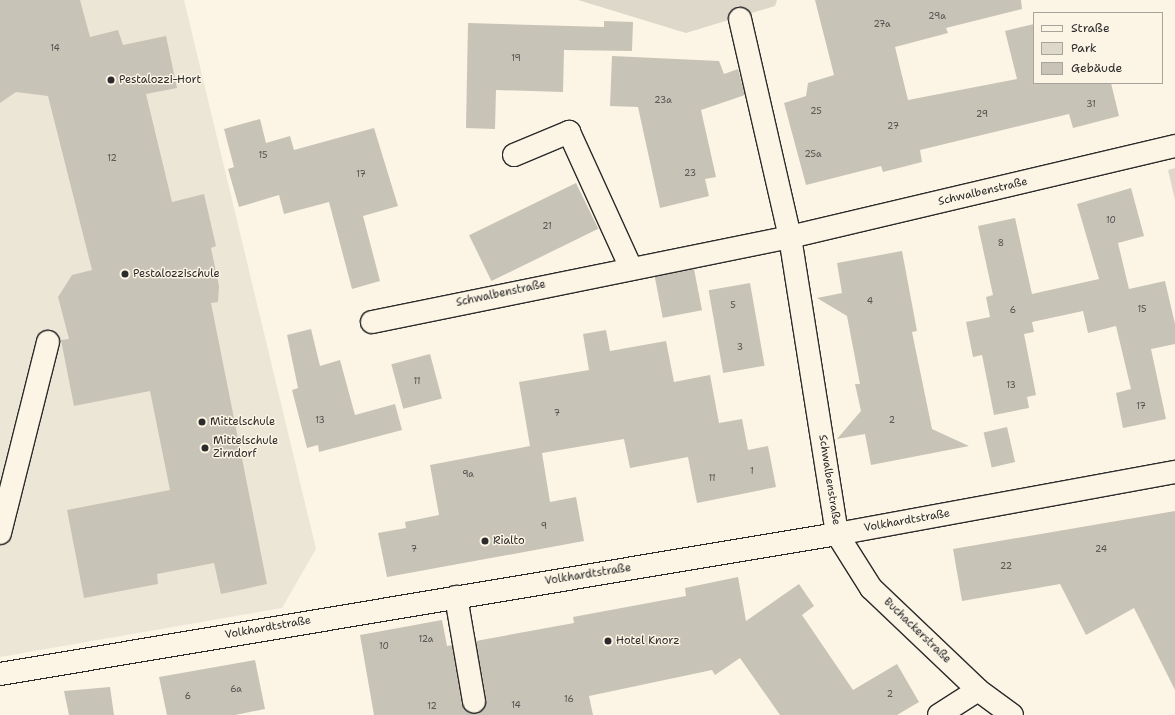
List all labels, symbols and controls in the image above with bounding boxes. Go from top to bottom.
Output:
house number: 29a [928,11,946,21]
legend [1033,12,1163,84]
house number: 27a [873,19,891,29]
text: Straße [1071,20,1110,36]
text: Park [1071,40,1097,56]
house number: 14 [50,43,60,53]
house number: 19 [511,53,521,63]
text: Gebäude [1071,60,1122,76]
place label: Pestalozzi-Hort [119,73,201,87]
marker: Pestalozzi-Hort [106,75,116,85]
house number: 23a [654,95,672,105]
house number: 31 [1086,99,1096,109]
house number: 25 [810,106,822,116]
house number: 29 [976,109,988,119]
house number: 27 [887,121,899,131]
house number: 25a [804,149,822,159]
house number: 15 [258,150,268,160]
house number: 12 [107,153,117,163]
house number: 23 [684,168,696,178]
house number: 17 [356,169,366,179]
street label: Schwalbenstraße [937,175,1029,209]
house number: 10 [1106,215,1116,225]
house number: 21 [542,221,552,231]
house number: 8 [998,238,1004,248]
place label: Pestalozzischule [133,267,220,281]
marker: Pestalozzischule [120,269,130,279]
street label: Schwalbenstraße [455,278,547,310]
house number: 4 [867,296,873,306]
house number: 5 [730,300,736,310]
house number: 15 [1137,304,1147,314]
house number: 6 [1010,305,1016,315]
house number: 3 [737,342,743,352]
house number: 11 [413,376,421,386]
house number: 13 [1006,380,1016,390]
house number: 17 [1136,401,1146,411]
house number: 7 [554,408,560,418]
place label: Mittelschule [210,415,275,429]
house number: 13 [315,415,325,425]
house number: 2 [889,415,895,425]
marker: Mittelschule [197,417,207,427]
street label: Schwalbenstraße [815,434,843,526]
place label: Mittelschule Zirndorf [213,435,278,461]
marker: Mittelschule Zirndorf [200,443,210,453]
house number: 1 [750,466,754,476]
house number: 9a [462,469,474,479]
house number: 11 [708,473,716,483]
street label: Volkhardtstraße [863,507,951,535]
house number: 9 [541,521,547,531]
place label: Rialto [493,534,525,548]
marker: Rialto [480,536,490,546]
house number: 7 [411,544,417,554]
house number: 24 [1095,544,1107,554]
house number: 22 [1000,561,1012,571]
street label: Volkhardtstraße [544,562,632,588]
street label: Buchackerstraße [881,596,953,666]
street label: Volkhardtstraße [224,614,312,642]
house number: 12a [419,634,433,644]
place label: Hotel Knorz [616,634,680,648]
marker: Hotel Knorz [603,636,613,646]
house number: 10 [379,641,389,651]
house number: 6a [230,684,242,694]
house number: 2 [887,689,893,699]
house number: 6 [185,691,191,701]
house number: 16 [564,694,574,704]
house number: 14 [511,700,521,710]
house number: 12 [427,701,437,711]

